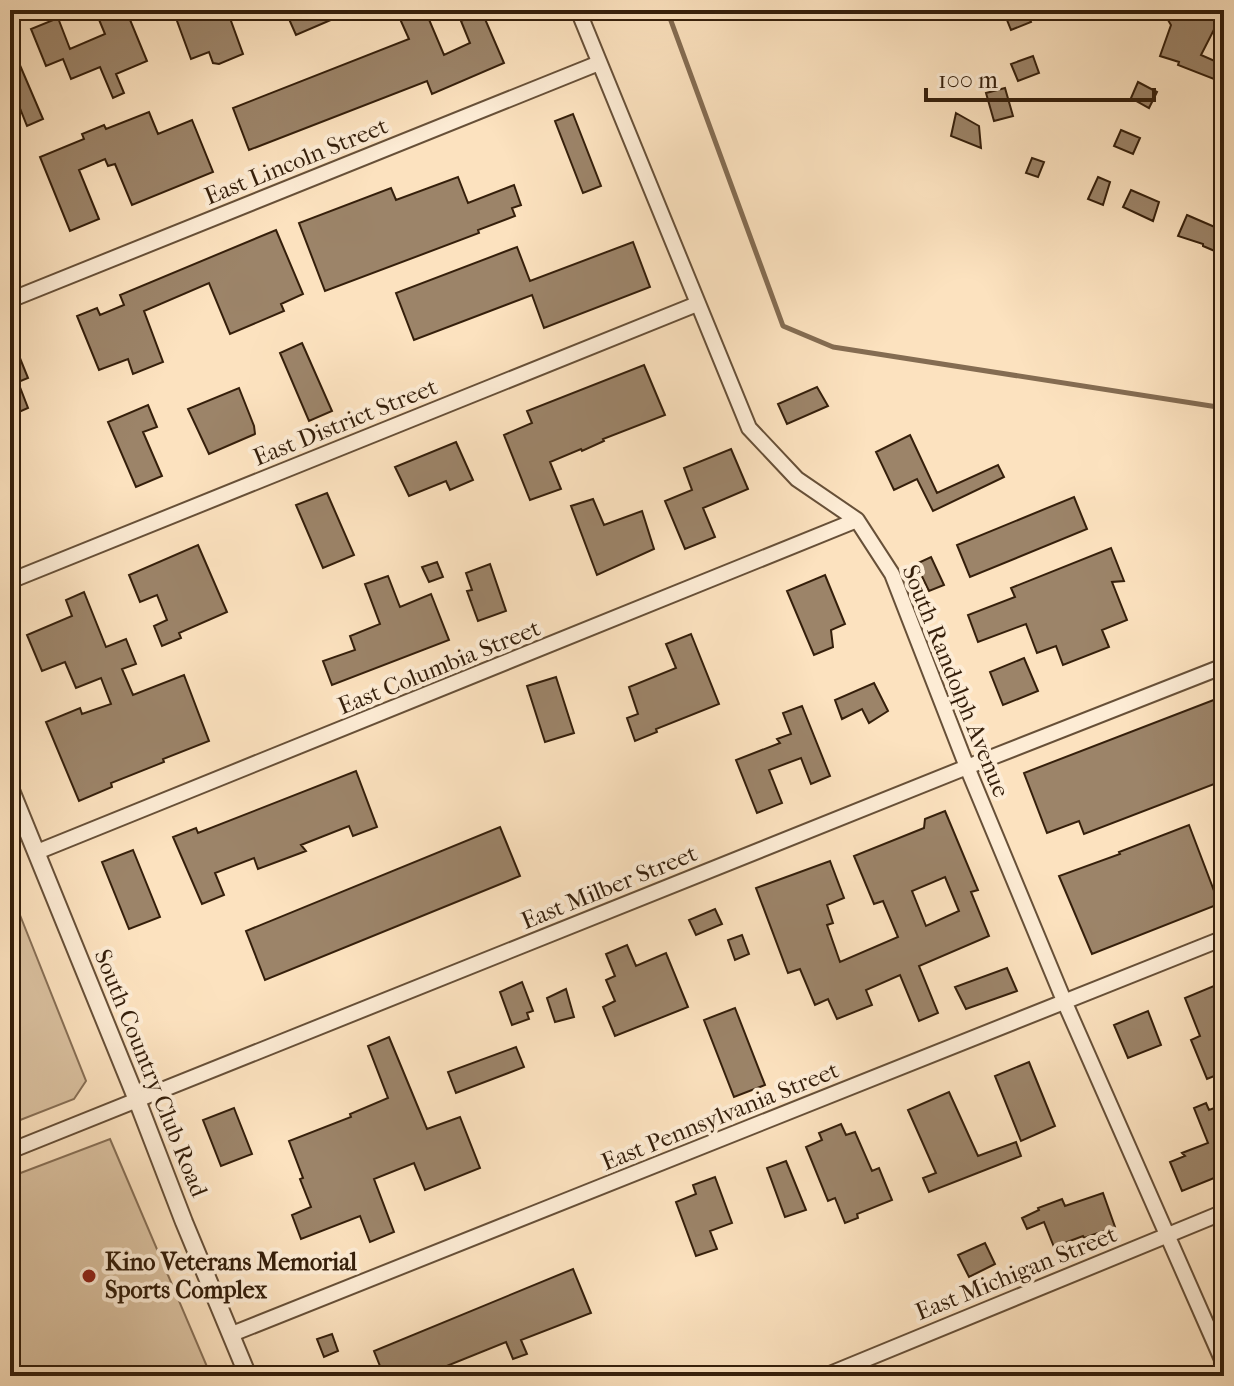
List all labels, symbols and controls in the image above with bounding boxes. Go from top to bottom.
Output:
scale bar [926,52,1154,102]
text: 100 m [938,66,998,94]
street label: East Lincoln Street [200,111,392,211]
street label: East District Street [249,372,441,472]
street label: South Randolph Avenue [897,561,1016,801]
street label: East Columbia Street [334,614,545,720]
street label: East Milber Street [517,839,701,935]
street label: South Country Club Road [88,945,214,1202]
street label: East Pennsylvania Street [597,1055,843,1176]
street label: East Michigan Street [911,1220,1121,1326]
place label: Kino Veterans Memorial Sports Complex [105,1248,357,1304]
marker: Kino Veterans Memorial Sports Complex [80,1267,98,1285]

